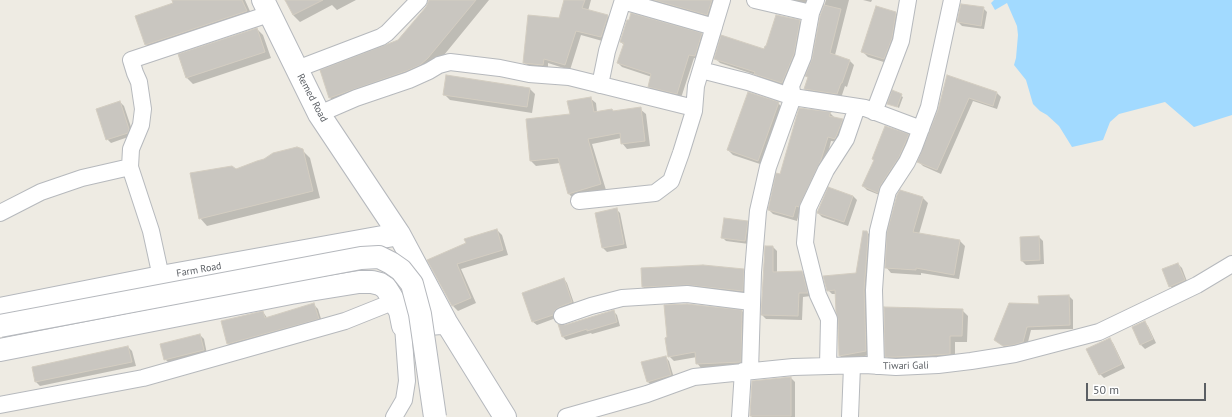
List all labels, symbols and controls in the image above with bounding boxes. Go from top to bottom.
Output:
street label: Remed Road [294,72,330,124]
street label: Farm Road [176,260,222,280]
street label: Tiwari Gali [883,360,929,372]
scale bar [1088,375,1208,401]
text: 50 m [1093,382,1119,397]

